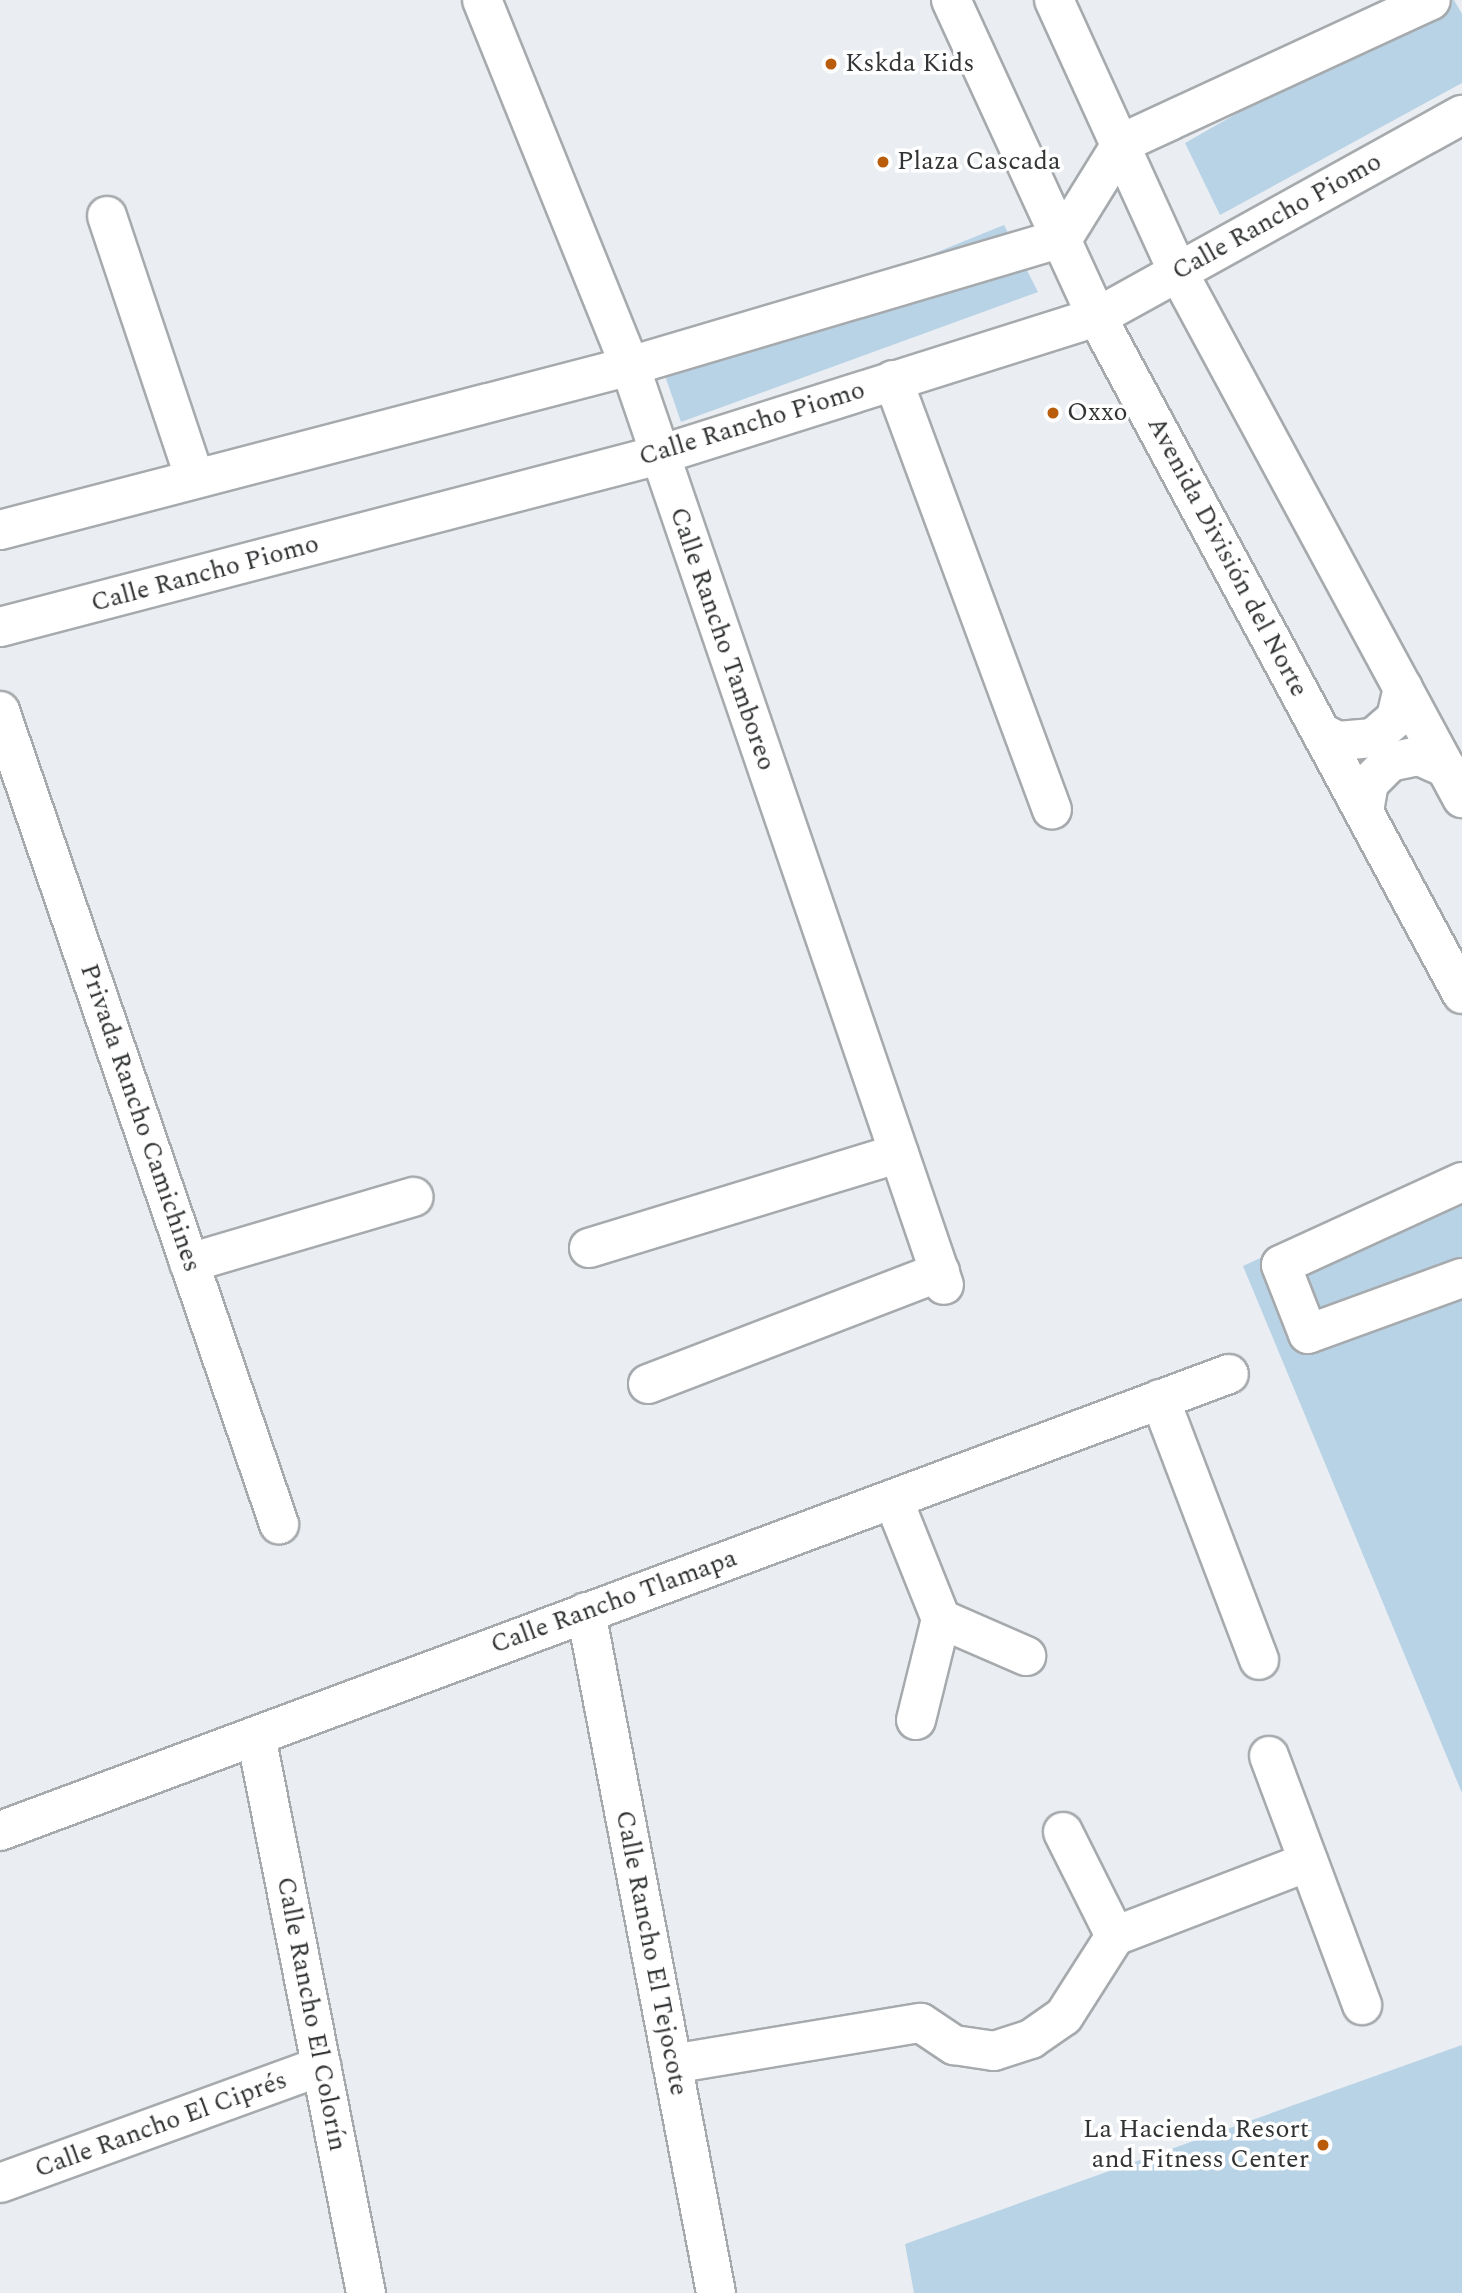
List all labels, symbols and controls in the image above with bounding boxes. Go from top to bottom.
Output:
place label: Kskda Kids [845,48,974,80]
marker: Kskda Kids [823,56,839,72]
place label: Plaza Cascada [897,146,1061,178]
street label: Calle Rancho Piomo [1167,147,1387,287]
marker: Plaza Cascada [875,154,891,170]
street label: Calle Rancho Piomo [635,375,869,473]
place label: Oxxo [1067,397,1128,429]
marker: Oxxo [1045,405,1061,421]
street label: Avenida División del Norte [1140,412,1314,702]
street label: Calle Rancho Tamboreo [662,503,782,775]
street label: Calle Rancho Piomo [88,529,322,619]
street label: Privada Rancho Camichines [73,960,207,1276]
street label: Calle Rancho Tlamapa [487,1543,741,1661]
street label: Calle Rancho El Tejocote [608,1808,694,2098]
street label: Calle Rancho El Colorín [269,1874,353,2154]
street label: Calle Rancho El Ciprés [31,2065,291,2185]
place label: La Hacienda Resort and Fitness Center [1083,2114,1309,2176]
marker: La Hacienda Resort and Fitness Center [1315,2137,1331,2153]

